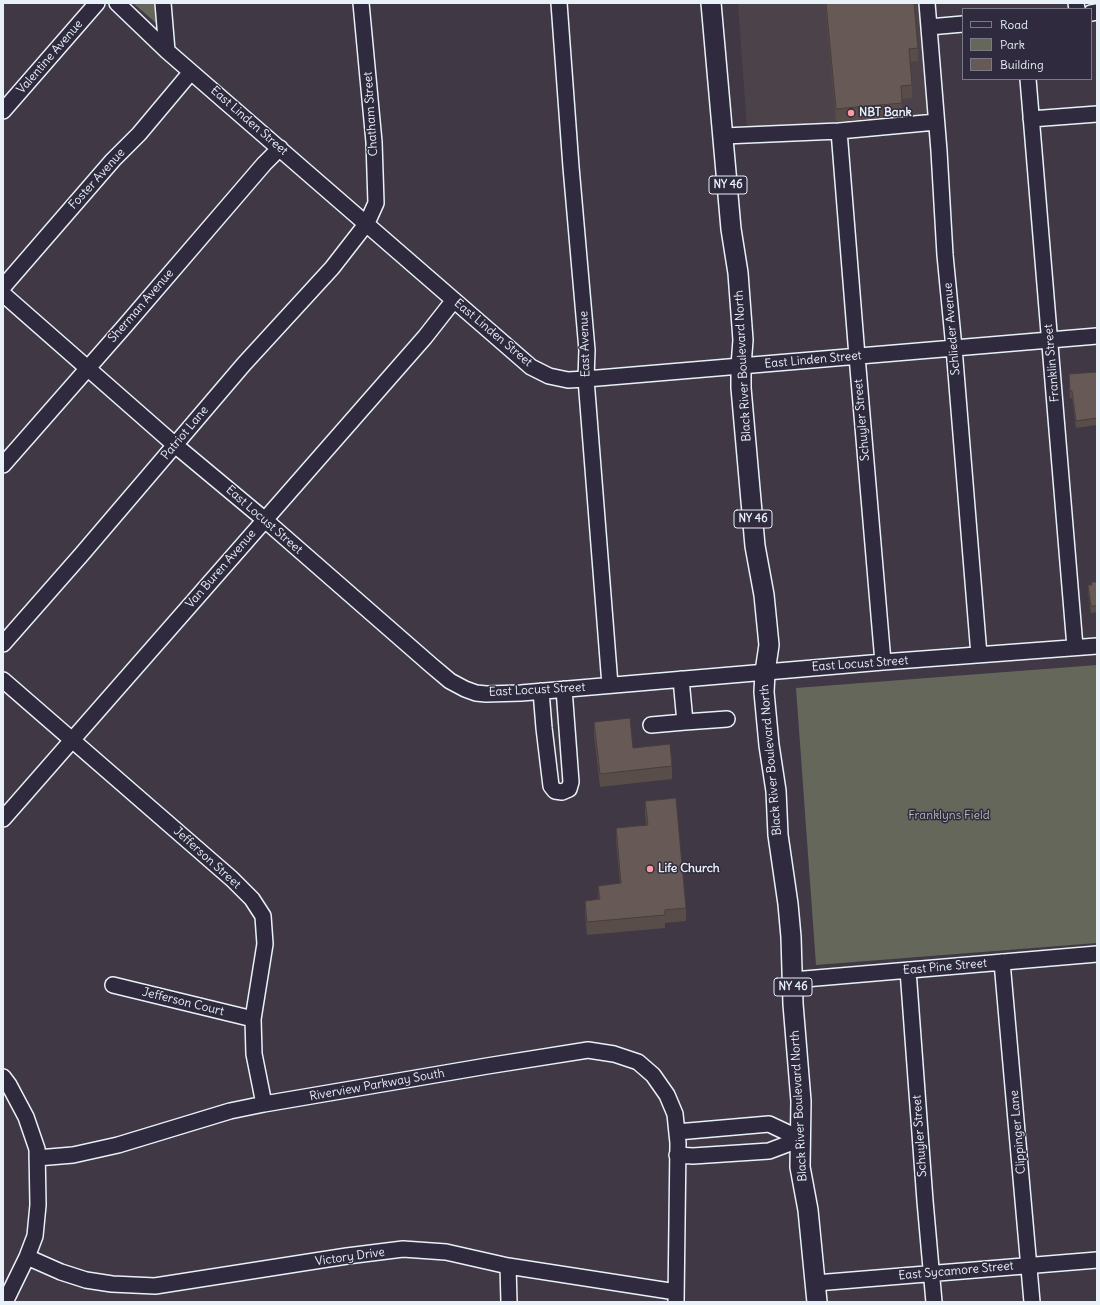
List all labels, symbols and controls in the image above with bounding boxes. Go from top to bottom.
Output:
legend [962,8,1092,80]
street label: Valentine Avenue [14,17,86,97]
text: Road [1000,17,1028,32]
text: Park [1000,37,1025,52]
text: Building [1000,57,1044,72]
street label: Chatham Street [361,71,381,157]
street label: East Linden Street [207,84,291,158]
place label: NBT Bank [859,106,912,120]
marker: NBT Bank [846,108,856,118]
street label: Foster Avenue [66,146,128,212]
road number: NY 46 [709,176,747,194]
street label: Sherman Avenue [105,266,177,346]
street label: Schlieder Avenue [941,282,963,376]
street label: Black River Boulevard North [732,290,754,442]
street label: East Linden Street [451,296,535,370]
street label: East Avenue [577,311,593,377]
street label: Franklin Street [1041,323,1063,403]
street label: East Linden Street [764,349,862,371]
street label: Schuyler Street [851,378,873,462]
street label: Patriot Lane [158,403,212,463]
street label: East Locust Street [223,483,305,557]
road number: NY 46 [734,510,772,528]
street label: Van Buren Avenue [183,527,259,611]
street label: East Locust Street [811,653,909,675]
street label: East Locust Street [488,680,586,700]
street label: Black River Boulevard North [757,684,785,836]
park label: Franklyns Field [908,809,990,823]
street label: Jefferson Street [170,824,244,892]
place label: Life Church [658,862,720,876]
marker: Life Church [645,864,655,874]
street label: East Pine Street [902,956,988,978]
road number: NY 46 [774,978,812,996]
street label: Jefferson Court [141,985,225,1019]
street label: Black River Boulevard North [788,1030,810,1182]
street label: Riverview Parkway South [308,1066,446,1104]
street label: Clippinger Lane [1007,1089,1029,1175]
street label: Schuyler Street [910,1094,930,1178]
street label: Victory Drive [314,1245,386,1269]
street label: East Sycamore Street [898,1259,1014,1283]

